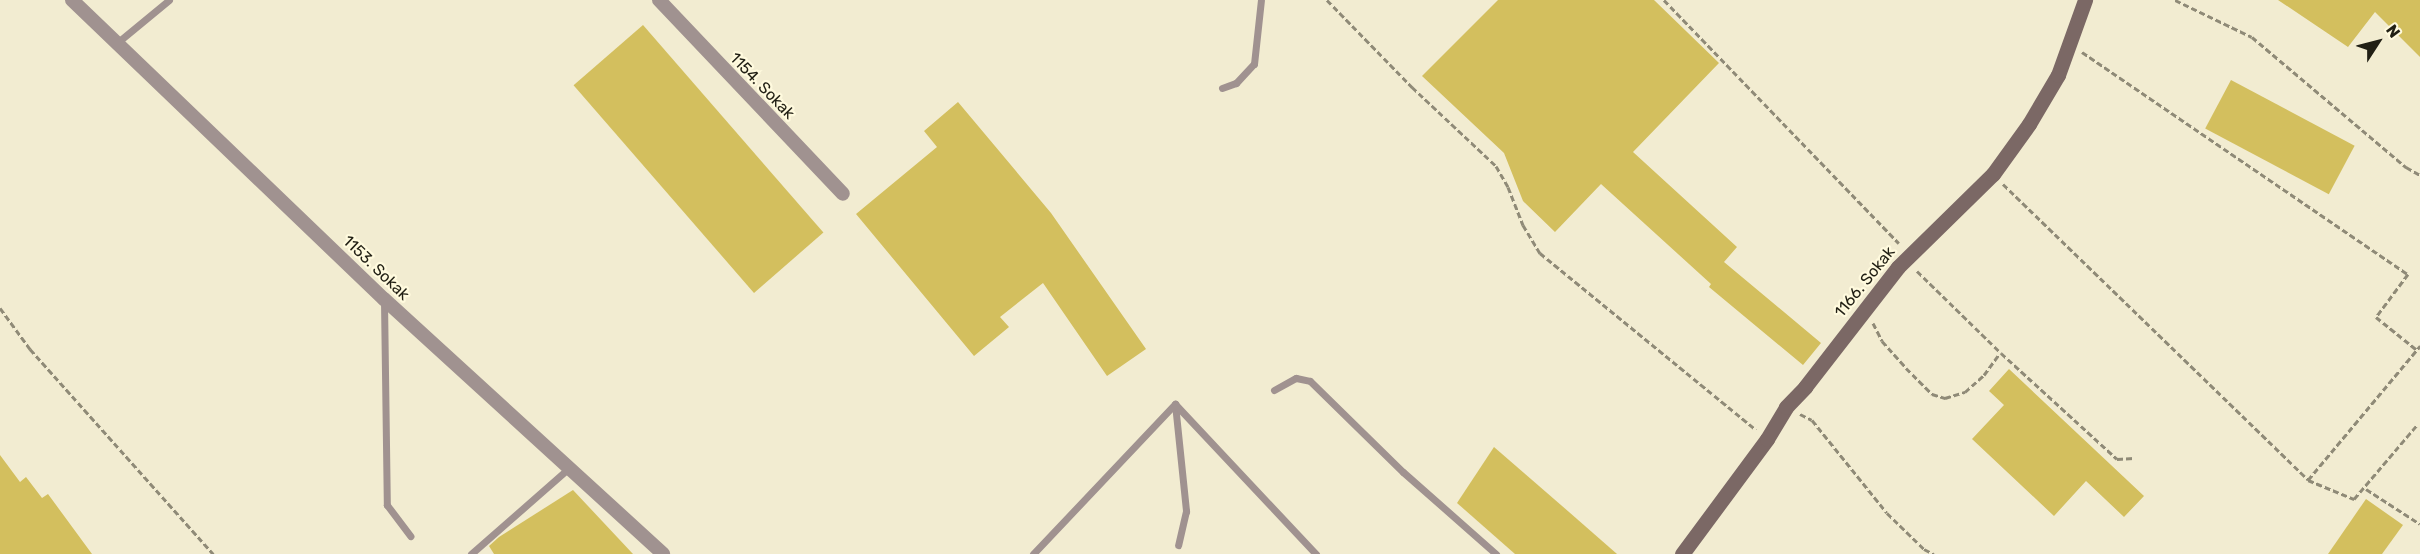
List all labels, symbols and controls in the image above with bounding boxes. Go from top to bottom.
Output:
north arrow [2348,12,2408,72]
text: N [2382,21,2404,41]
street label: 1154. Sokak [726,49,798,123]
street label: 1153. Sokak [339,232,413,304]
street label: 1166. Sokak [1831,243,1899,321]

